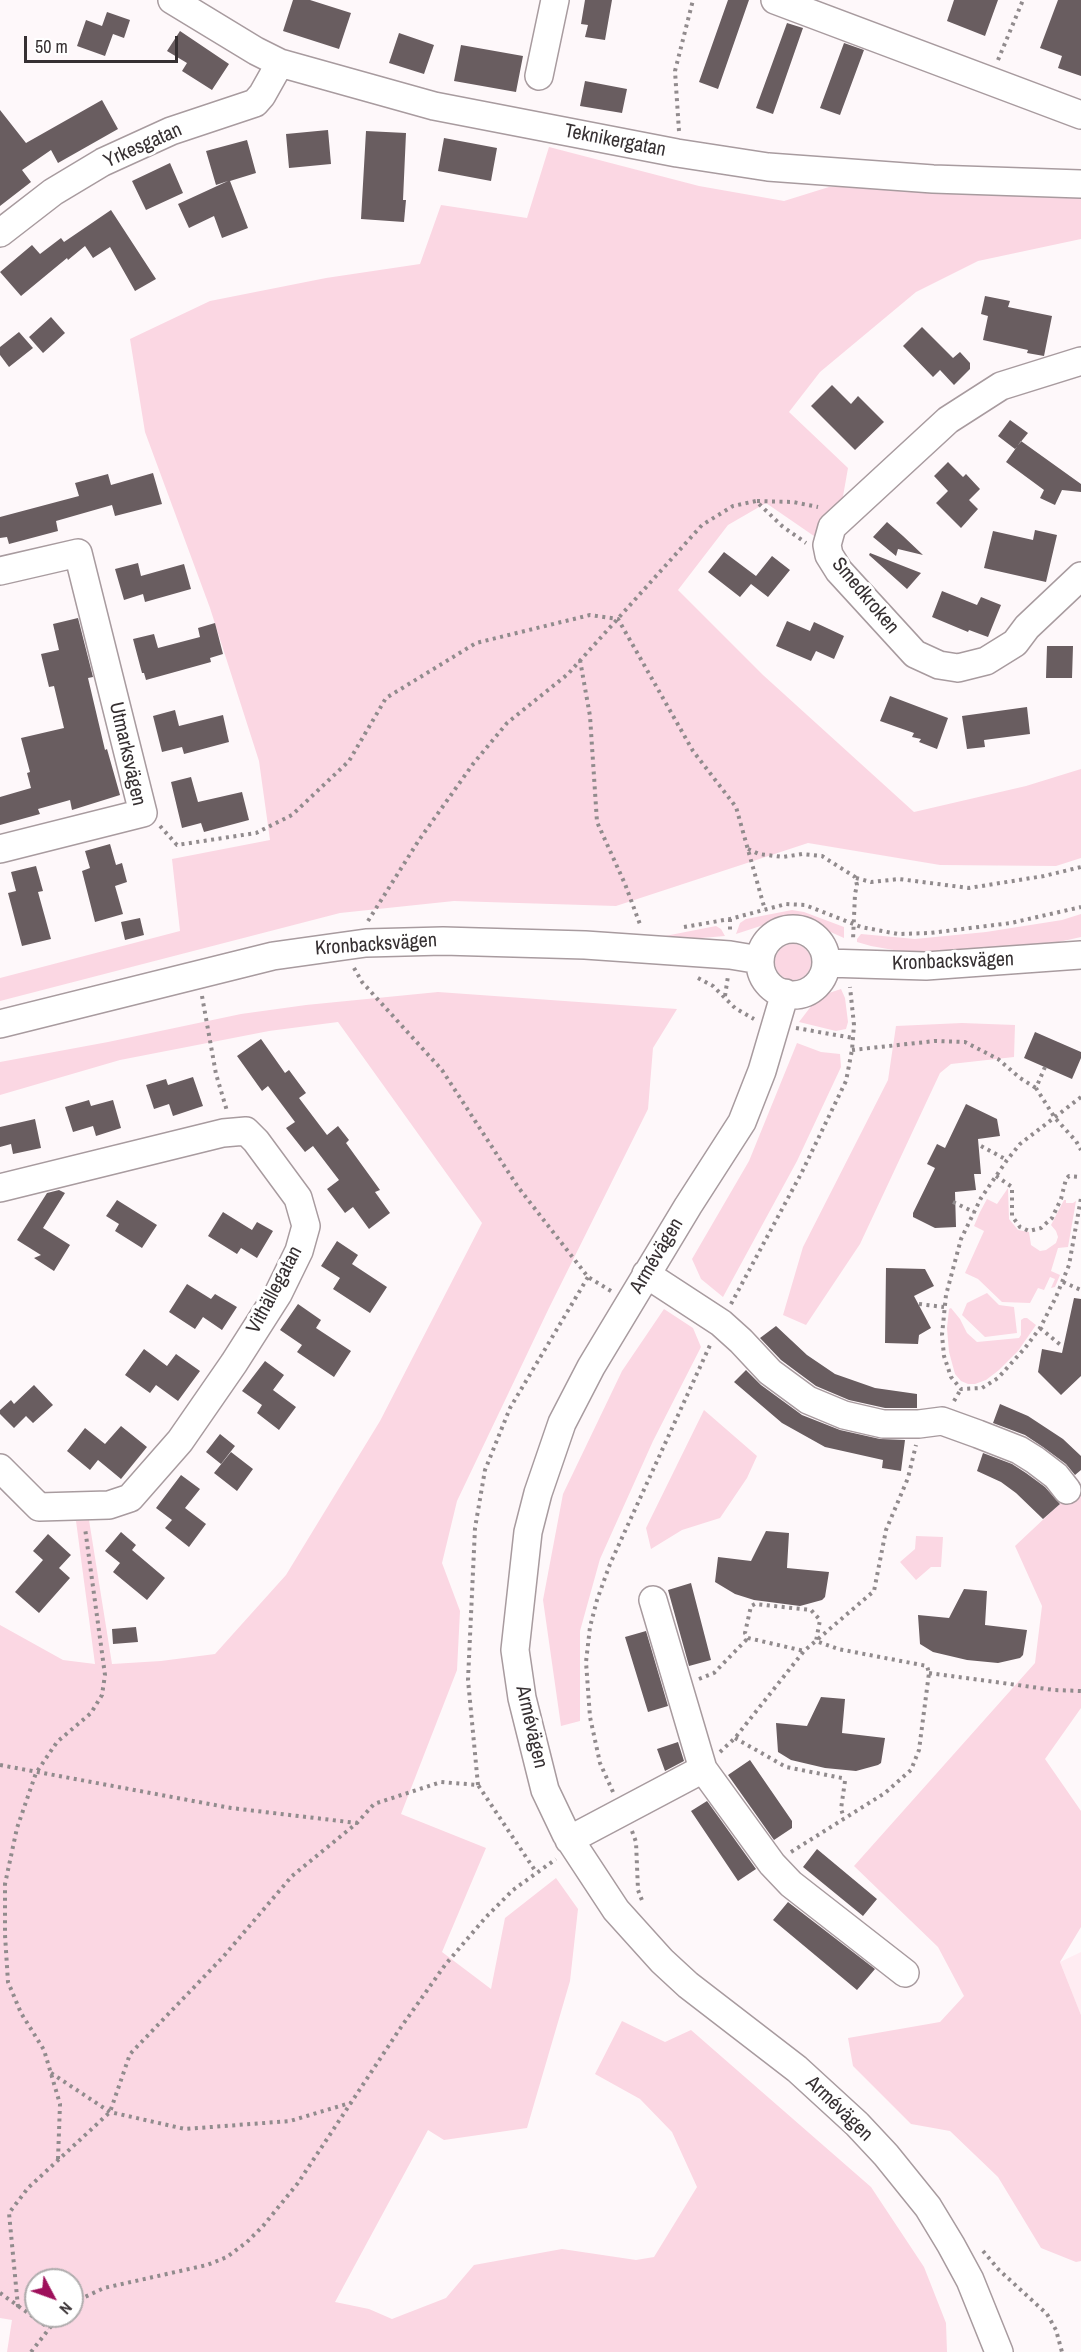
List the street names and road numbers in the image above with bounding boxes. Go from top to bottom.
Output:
street label: Yrkesgatan [100,118,186,174]
street label: Teknikergatan [562,119,668,163]
street label: Smedkroken [826,553,904,639]
street label: Utmarksvägen [103,700,151,808]
street label: Kronbacksvägen [314,929,438,961]
street label: Kronbacksvägen [892,948,1014,976]
street label: Armévägen [625,1214,689,1298]
street label: Vithällegatan [242,1242,308,1338]
street label: Armévägen [510,1683,552,1771]
street label: Armévägen [801,2071,877,2147]

